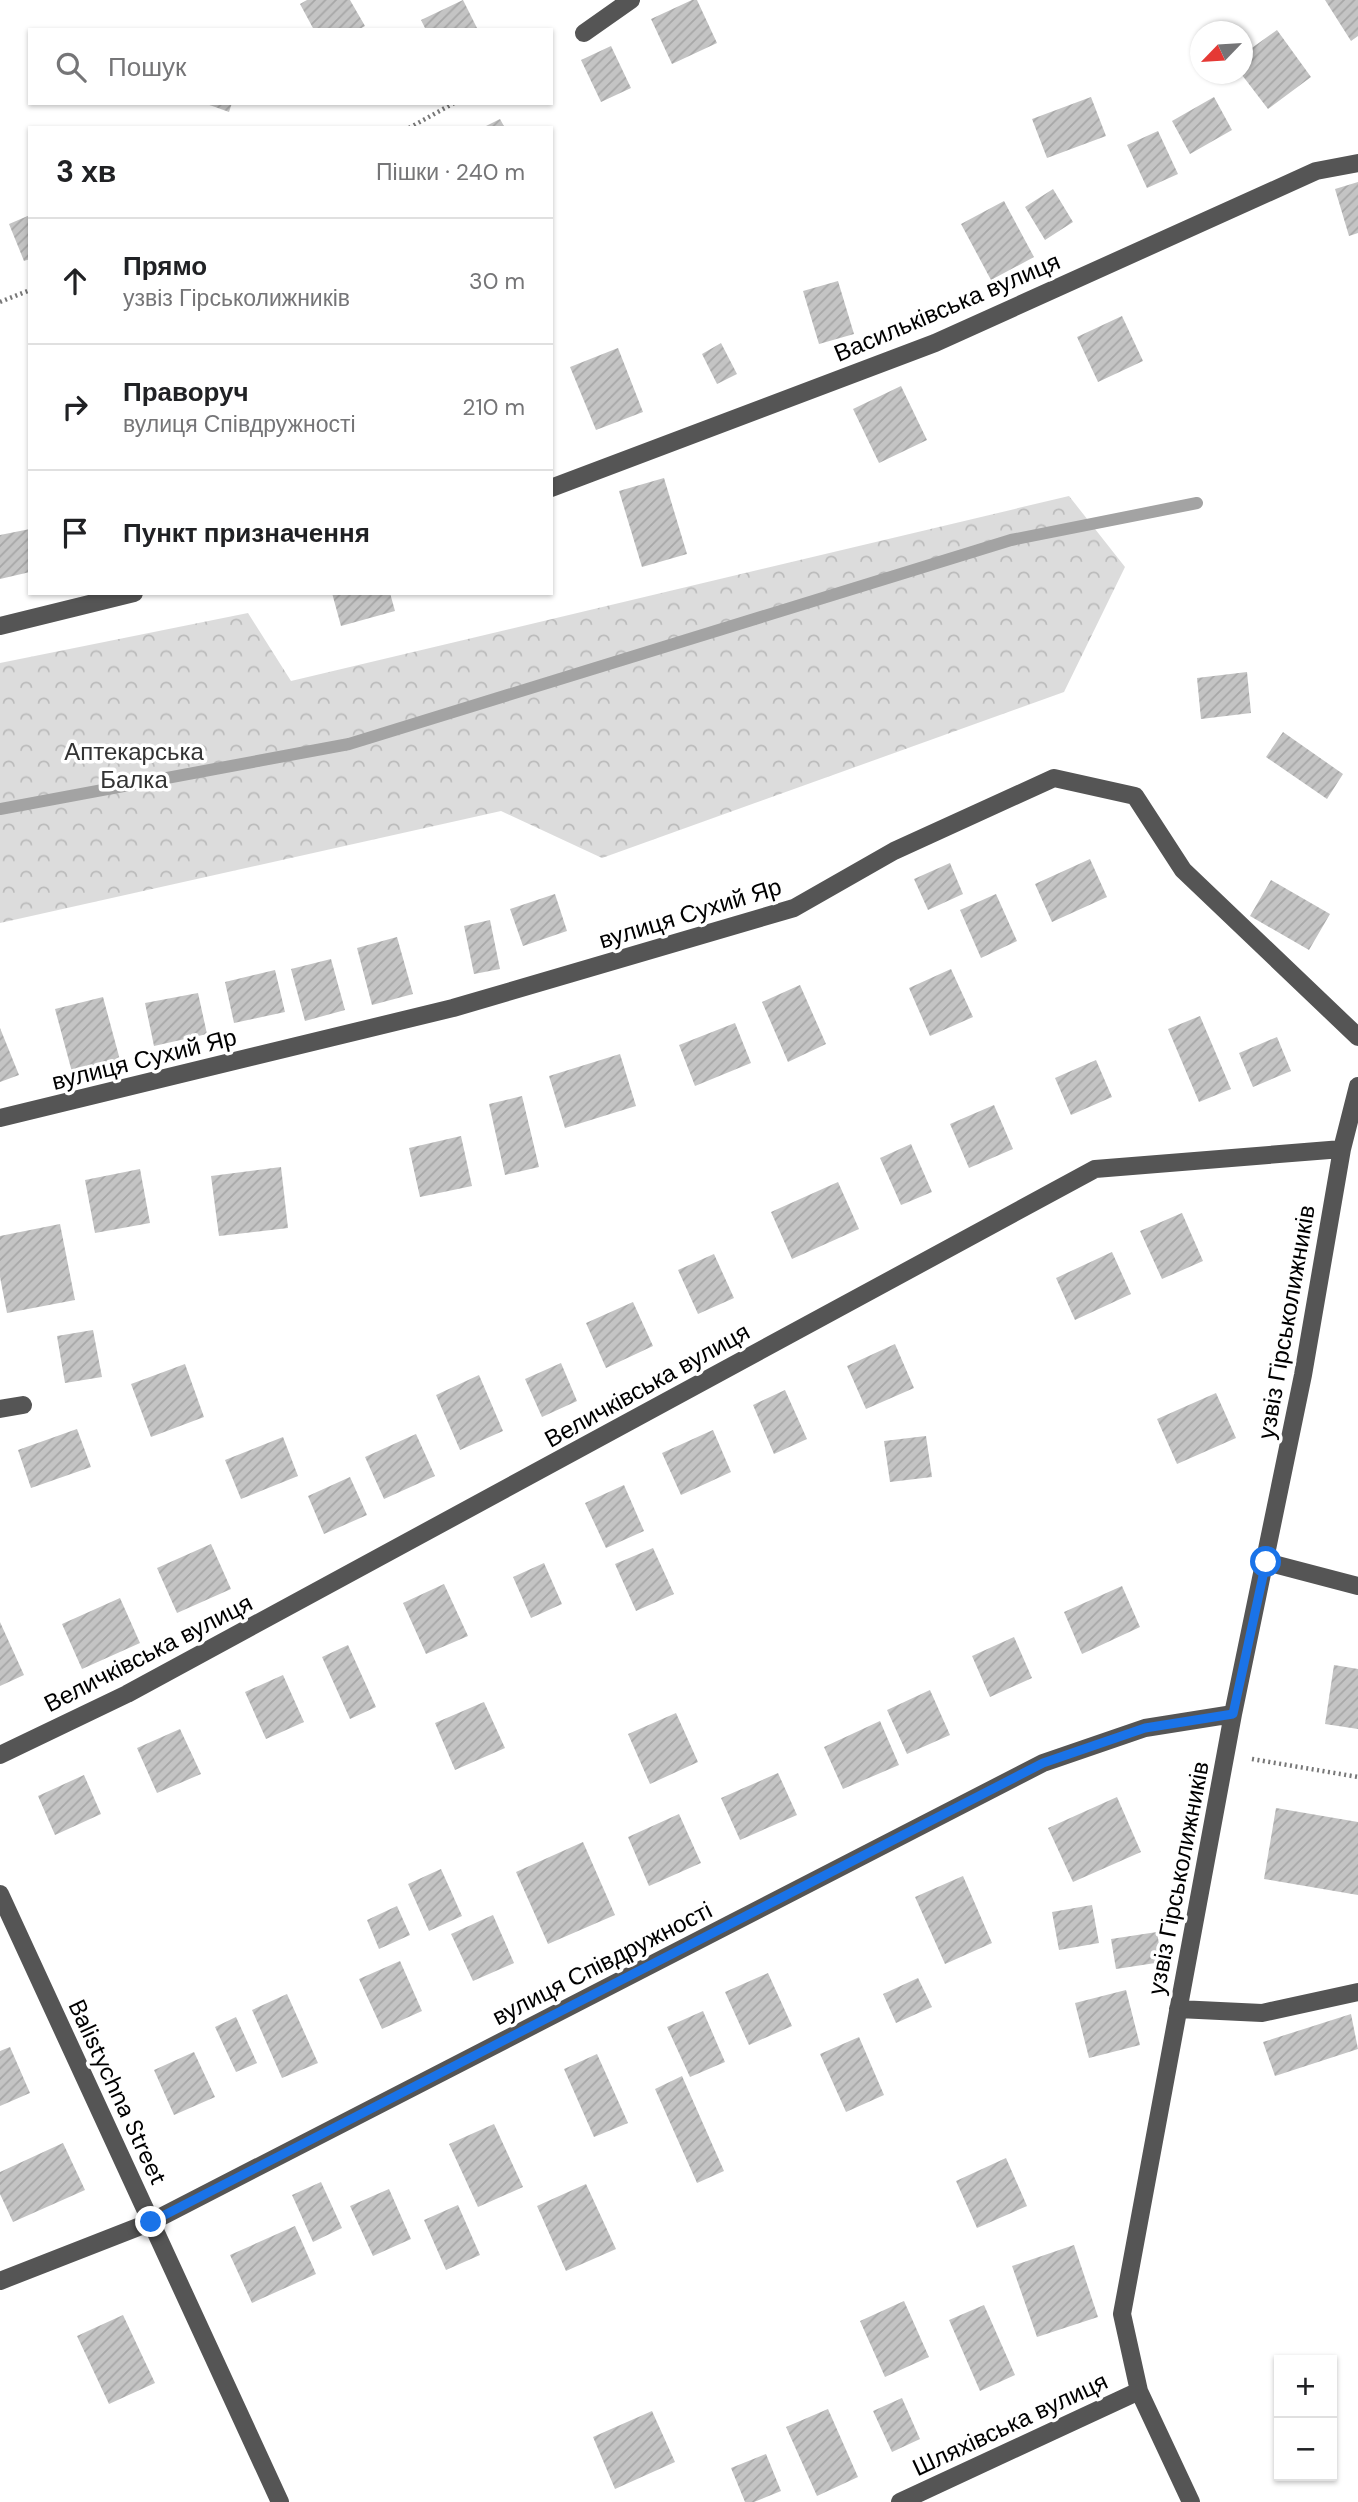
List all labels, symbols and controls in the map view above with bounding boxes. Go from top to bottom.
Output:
north arrow [1190,21,1253,84]
search box [28,28,553,105]
icon: search [52,48,90,86]
text: Пошук [108,50,186,84]
text: 3 хв [56,152,116,191]
text: Пішки · 240 m [376,157,525,187]
street label: Васильківська вулиця [829,245,1065,369]
text: Прямо [123,249,207,283]
icon: ahead [56,262,94,300]
text: 30 m [469,266,525,296]
text: узвіз Гірськолижників [123,283,350,313]
text: Праворуч [123,375,249,409]
icon: right [56,388,94,426]
text: 210 m [462,392,525,422]
text: вулиця Співдружності [123,409,356,439]
icon: arrive [56,514,94,552]
text: Пункт призначення [123,516,370,550]
park label: Аптекарська Балка [64,736,204,795]
street label: вулиця Сухий Яр [595,870,785,956]
street label: вулиця Сухий Яр [48,1021,240,1097]
street label: узвіз Гірськолижників [1250,1203,1322,1441]
street label: Величківська вулиця [539,1316,755,1454]
route start [1250,1546,1281,1577]
street label: Величківська вулиця [39,1587,257,1719]
street label: узвіз Гірськолижників [1140,1759,1216,1997]
street label: вулиця Співдружності [487,1894,717,2032]
street label: Balistychna Street [62,1995,174,2189]
route end [135,2206,166,2237]
map controls [1274,2355,1337,2481]
button: + [1274,2355,1337,2418]
street label: Шляхівська вулиця [907,2365,1113,2483]
button: − [1274,2418,1337,2481]

